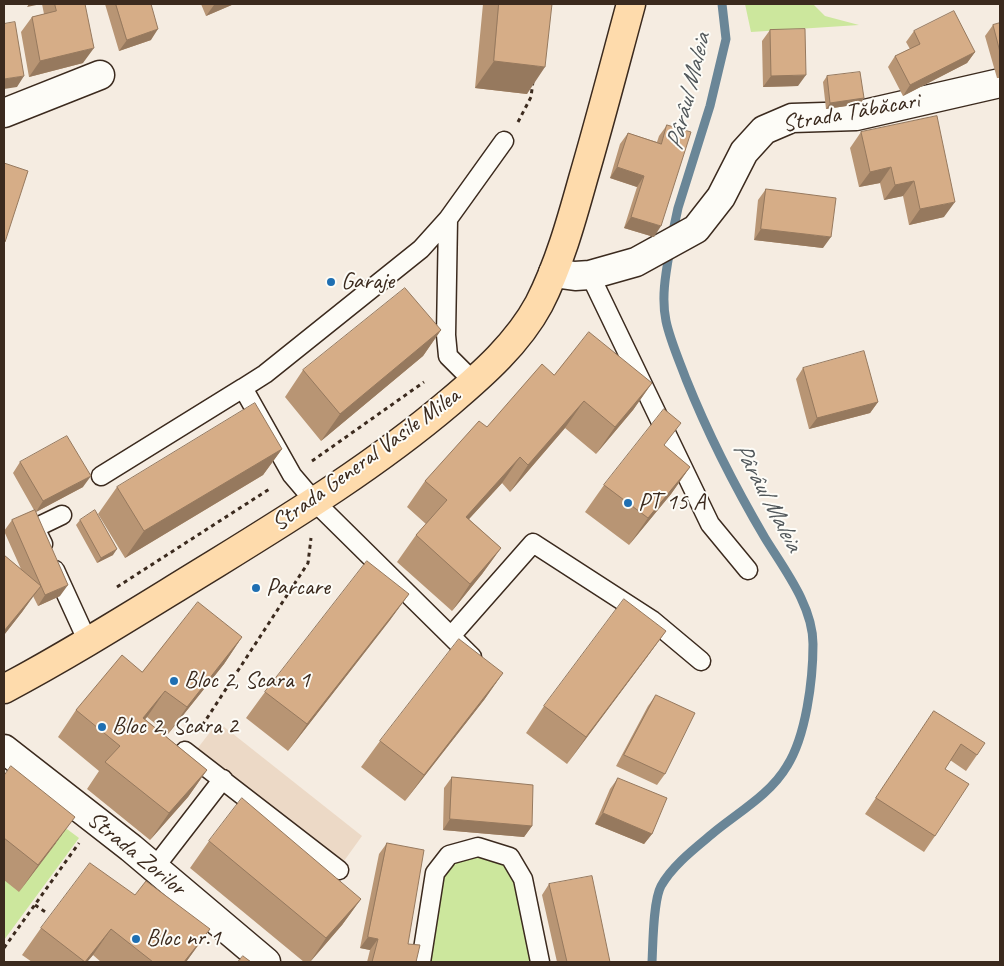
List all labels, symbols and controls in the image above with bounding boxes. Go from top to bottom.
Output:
water label: Pârâul Maleia [660,31,718,153]
street label: Strada Tăbăcari [780,87,922,139]
place label: Garaje [341,268,394,296]
marker: Garaje [325,276,337,288]
street label: Strada General Vasile Milea [266,382,466,538]
water label: Pârâul Maleia [726,437,808,557]
place label: PT 15 A [638,489,705,517]
marker: PT 15 A [622,497,634,509]
place label: Parcare [266,574,330,602]
marker: Parcare [250,582,262,594]
place label: Bloc 2, Scara 1 [184,667,310,695]
marker: Bloc 2, Scara 1 [168,675,180,687]
place label: Bloc 2, Scara 2 [112,713,238,741]
marker: Bloc 2, Scara 2 [96,721,108,733]
street label: Strada Zorilor [81,805,191,903]
place label: Bloc nr.1 [146,925,220,953]
marker: Bloc nr.1 [130,933,142,945]

